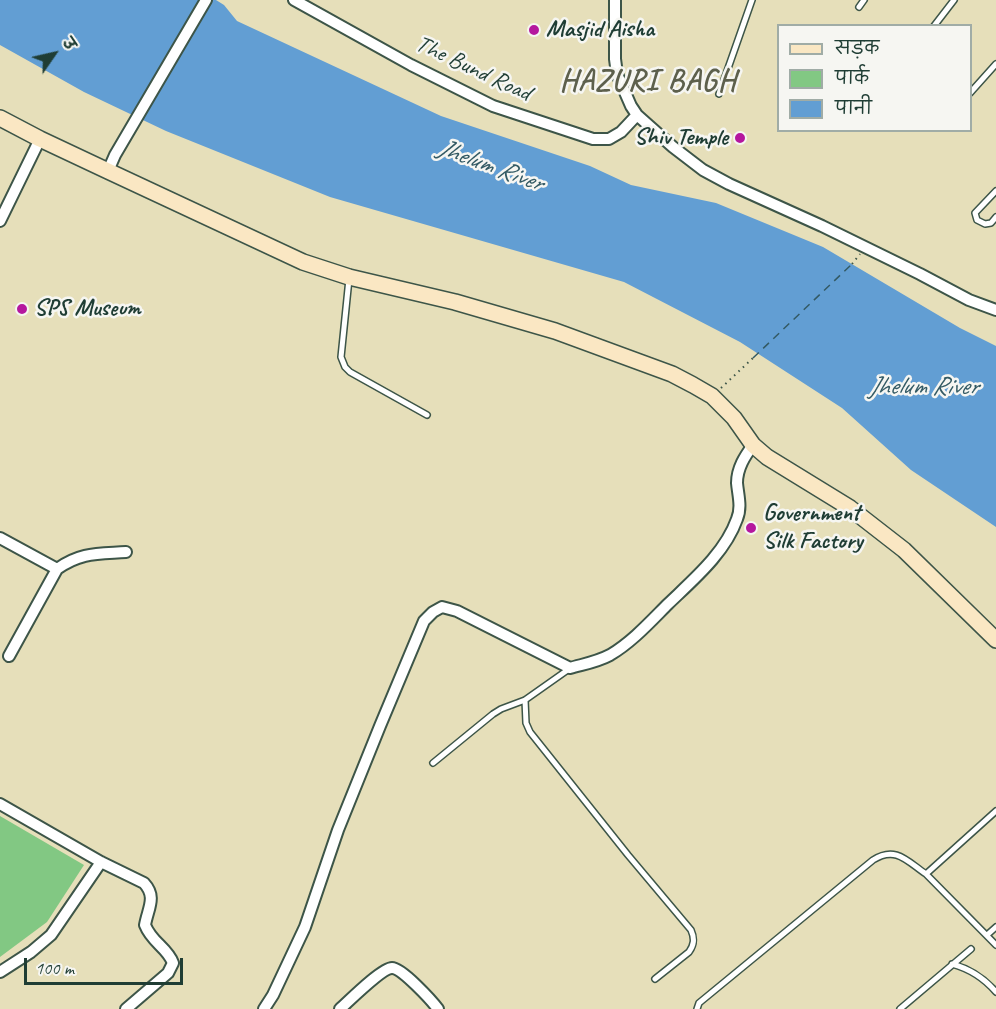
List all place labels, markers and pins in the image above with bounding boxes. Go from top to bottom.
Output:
place label: Masjid Aisha [546,16,654,44]
marker: Masjid Aisha [527,23,541,37]
place label: Shiv Temple [634,124,728,152]
marker: Shiv Temple [733,131,747,145]
place label: SPS Museum [34,295,141,323]
marker: SPS Museum [15,302,29,316]
place label: Government Silk Factory [763,500,862,556]
marker: Government Silk Factory [744,521,758,535]

